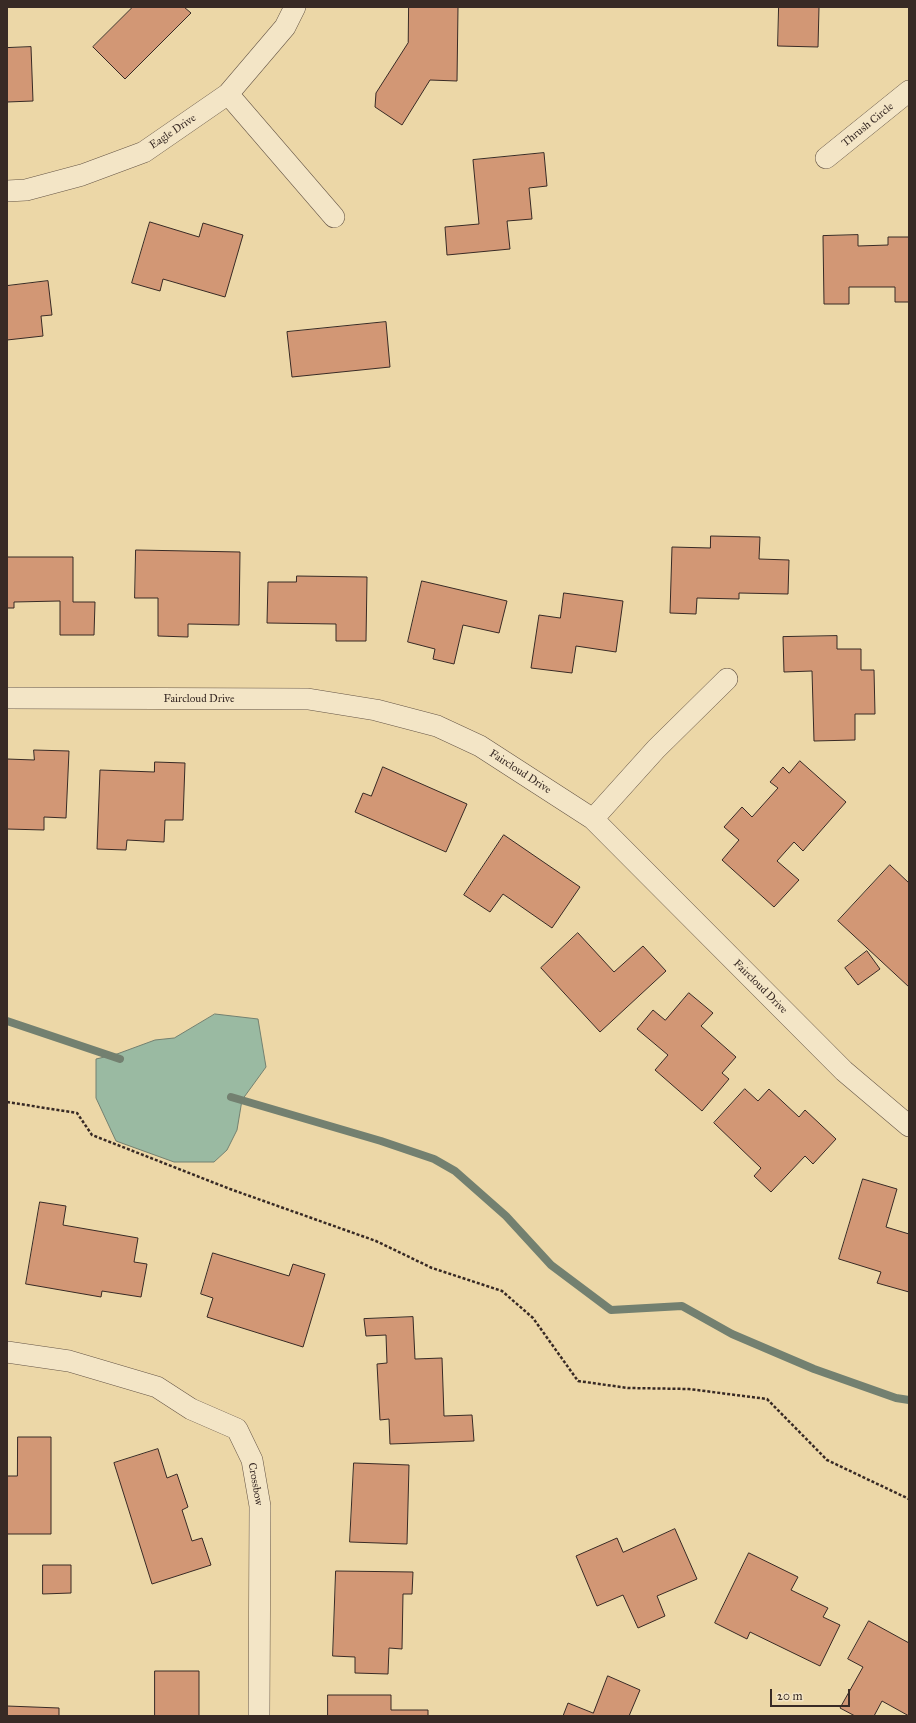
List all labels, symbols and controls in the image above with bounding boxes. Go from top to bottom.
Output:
street label: Thrush Circle [839,100,897,150]
street label: Eagle Drive [147,112,199,152]
street label: Faircloud Drive [163,692,235,706]
street label: Faircloud Drive [487,747,553,797]
street label: Faircloud Drive [730,957,790,1017]
street label: Crossbow [245,1462,265,1506]
scale bar [772,1681,852,1707]
text: 20 m [777,1689,803,1703]

